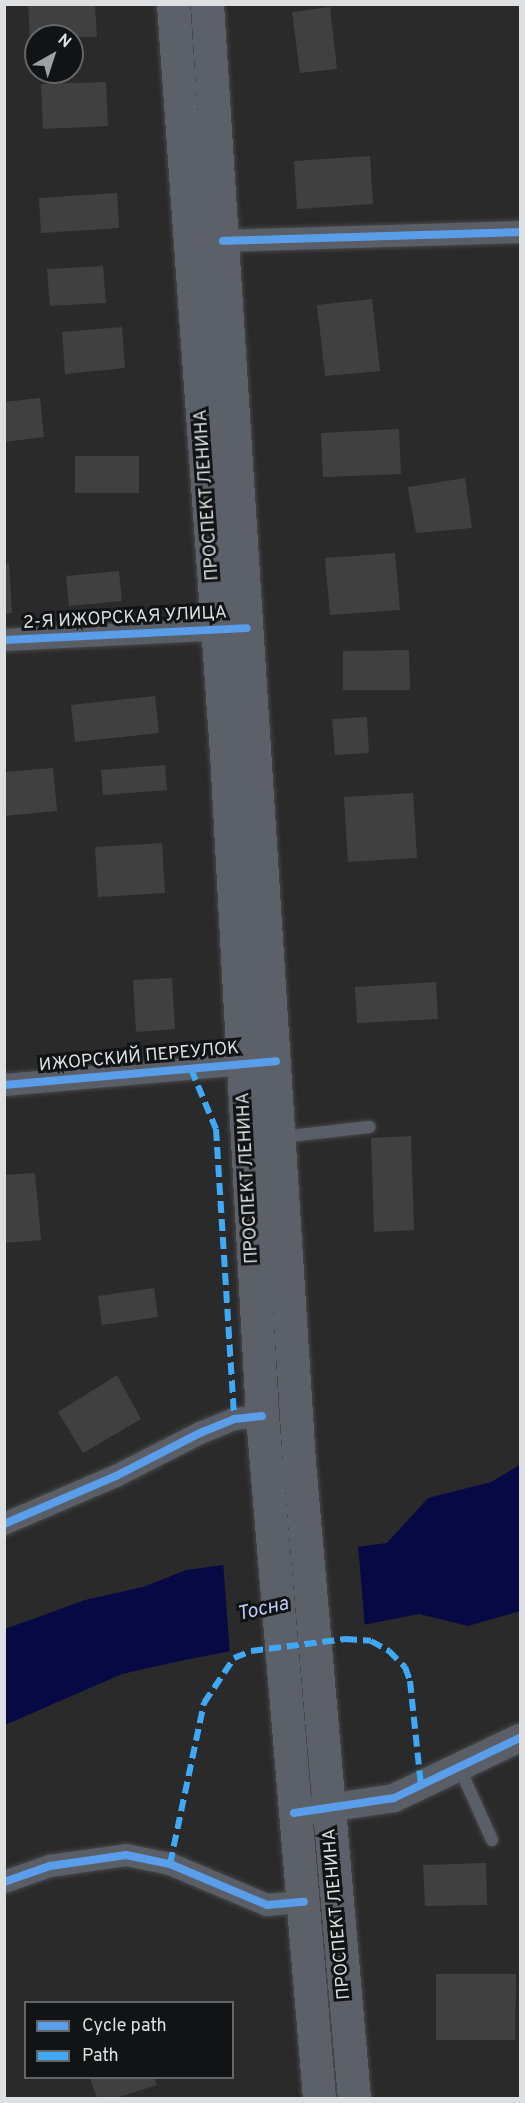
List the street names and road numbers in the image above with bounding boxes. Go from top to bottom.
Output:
street label: ПРОСПЕКТ ЛЕНИНА [191,408,225,582]
street label: 2-Я ИЖОРСКАЯ УЛИЦА [22,603,228,635]
street label: ИЖОРСКИЙ ПЕРЕУЛОК [38,1038,240,1078]
street label: ПРОСПЕКТ ЛЕНИНА [234,1091,264,1265]
street label: ПРОСПЕКТ ЛЕНИНА [320,1827,356,2001]

